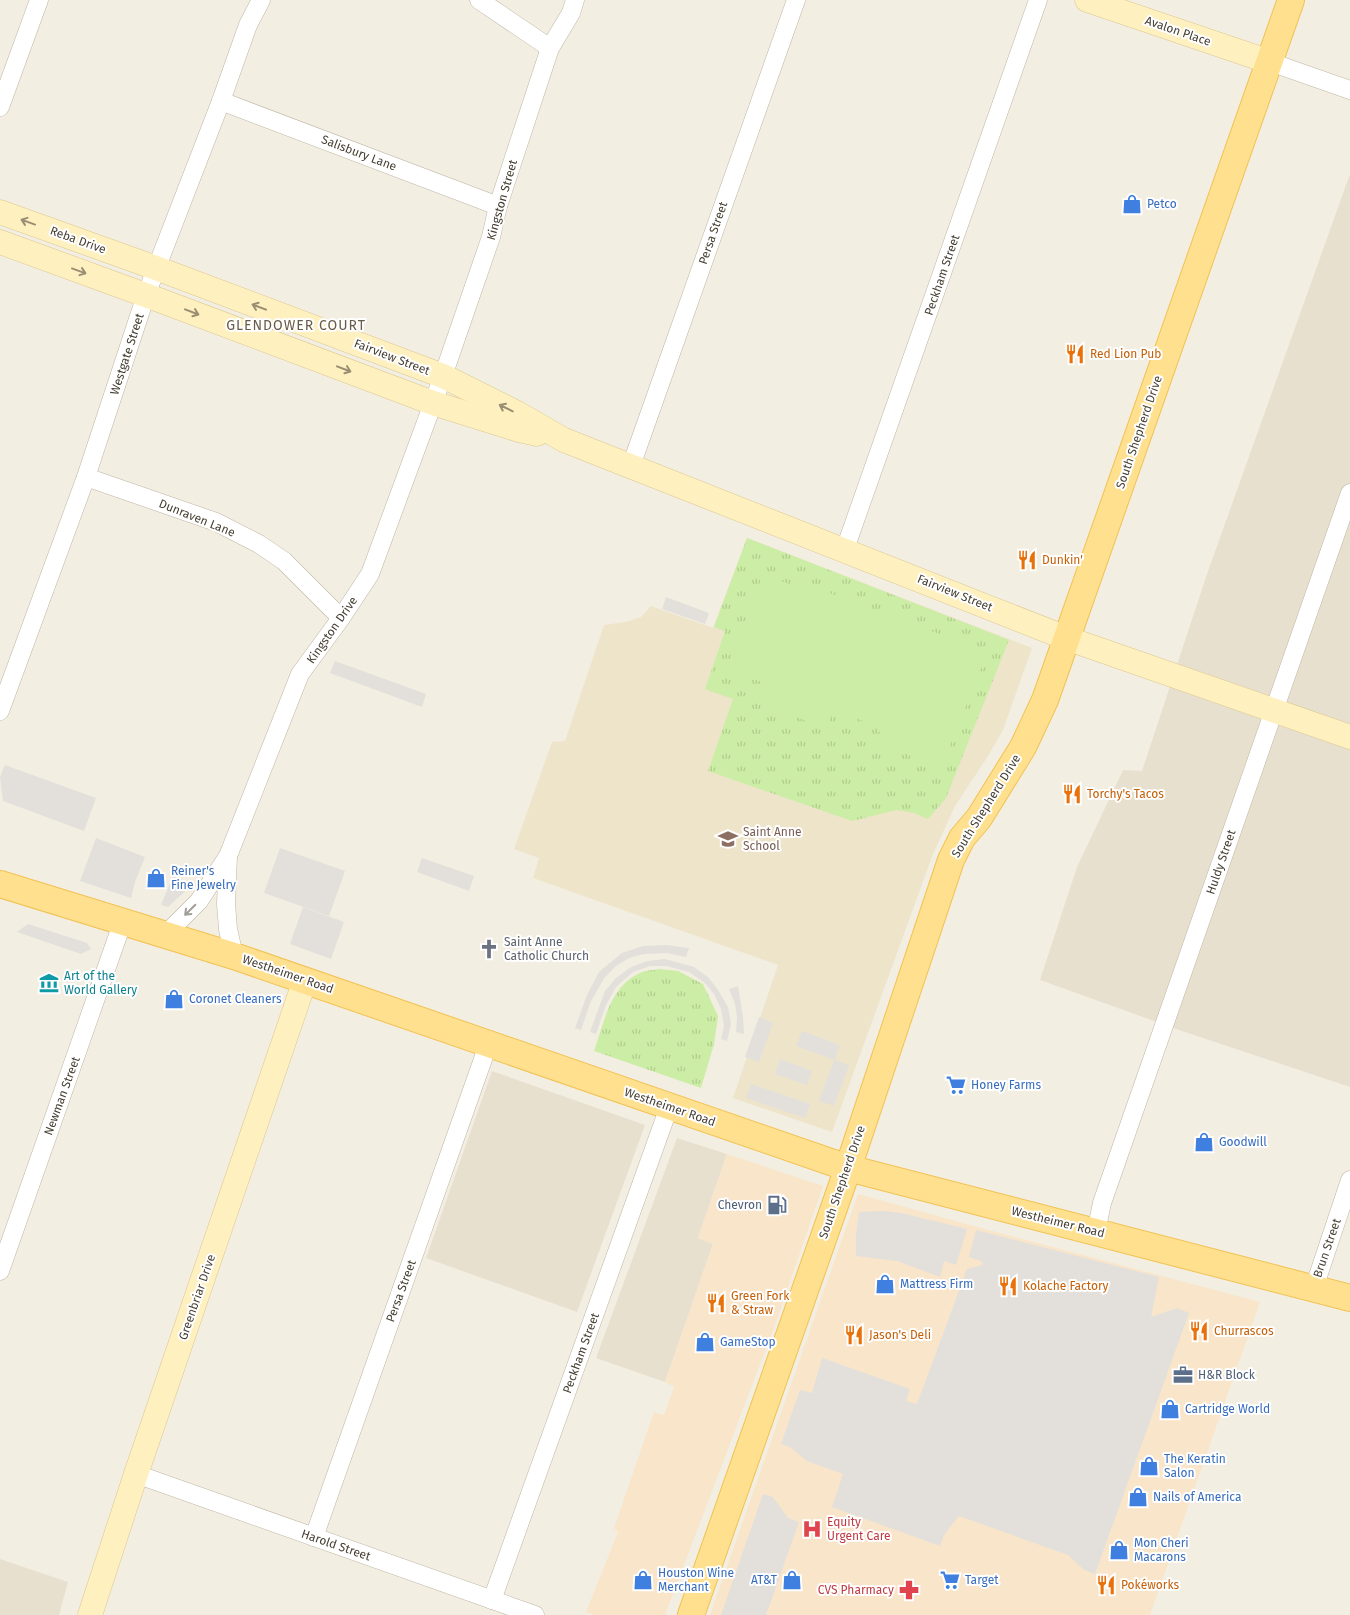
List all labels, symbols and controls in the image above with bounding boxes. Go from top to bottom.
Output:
street label: Avalon Place [1143,13,1213,49]
street label: Salisbury Lane [319,132,399,174]
street label: Kingston Street [484,157,520,242]
shop icon: Petco [1121,193,1143,215]
place label: Petco [1147,197,1177,211]
street label: Persa Street [696,199,730,266]
one-way arrow [21,217,36,226]
street label: Reba Drive [48,223,108,257]
street label: Peckham Street [922,232,963,317]
one-way arrow [71,267,86,276]
one-way arrow [252,302,267,311]
one-way arrow [184,308,199,317]
street label: Westgate Street [107,311,147,397]
district label: GLENDOWER COURT [226,317,366,334]
street label: Fairview Street [352,336,432,378]
restaurant icon: Red Lion Pub [1064,343,1086,365]
place label: Red Lion Pub [1090,347,1161,361]
one-way arrow [336,365,351,374]
street label: South Shepherd Drive [1113,374,1165,490]
one-way arrow [499,402,514,412]
street label: Dunraven Lane [157,496,237,540]
restaurant icon: Dunkin' [1016,549,1038,571]
place label: Dunkin' [1042,553,1083,567]
street label: Fairview Street [915,572,995,615]
street label: Kingston Drive [304,594,360,666]
street label: South Shepherd Drive [949,752,1023,860]
restaurant icon: Torchy's Tacos [1061,783,1083,805]
place label: Torchy's Tacos [1087,787,1164,801]
place label: Saint Anne School [743,825,801,853]
street label: Huldy Street [1203,827,1239,896]
school or university icon: Saint Anne School [717,828,739,850]
place label: Reiner's Fine Jewelry [171,864,236,892]
shop icon: Reiner's Fine Jewelry [145,867,167,889]
one-way arrow [184,904,197,916]
place label: Saint Anne Catholic Church [504,935,589,963]
church icon: Saint Anne Catholic Church [478,938,500,960]
street label: Westheimer Road [241,952,335,996]
place label: Art of the World Gallery [64,969,137,997]
museum icon: Art of the World Gallery [38,972,60,994]
shop icon: Coronet Cleaners [163,988,185,1010]
place label: Coronet Cleaners [189,992,282,1006]
street label: Newman Street [41,1054,83,1137]
supermarket icon: Honey Farms [945,1074,967,1096]
place label: Honey Farms [971,1078,1041,1092]
street label: Westheimer Road [623,1085,717,1129]
street label: South Shepherd Drive [816,1124,868,1240]
shop icon: Goodwill [1193,1131,1215,1153]
place label: Goodwill [1219,1135,1267,1149]
fuel station icon: Chevron [766,1194,788,1216]
place label: Chevron [718,1198,762,1212]
street label: Westheimer Road [1010,1204,1106,1240]
street label: Brun Street [1310,1216,1344,1279]
street label: Greenbriar Drive [176,1252,218,1342]
street label: Persa Street [383,1257,419,1324]
shop icon: Mattress Firm [874,1273,896,1295]
restaurant icon: Kolache Factory [997,1275,1019,1297]
place label: Mattress Firm [900,1277,973,1291]
place label: Kolache Factory [1023,1279,1109,1293]
place label: Green Fork & Straw [731,1289,790,1317]
restaurant icon: Green Fork & Straw [705,1292,727,1314]
street label: Peckham Street [560,1310,602,1395]
restaurant icon: Churrascos [1188,1320,1210,1342]
restaurant icon: Jason's Deli [843,1324,865,1346]
place label: Churrascos [1214,1324,1274,1338]
place label: Jason's Deli [869,1328,931,1342]
shop icon: GameStop [694,1331,716,1353]
place label: GameStop [720,1335,776,1349]
office icon: H&R Block [1172,1364,1194,1386]
place label: H&R Block [1198,1368,1256,1382]
shop icon: Cartridge World [1159,1398,1181,1420]
place label: Cartridge World [1185,1402,1270,1416]
place label: The Keratin Salon [1164,1452,1226,1480]
shop icon: The Keratin Salon [1138,1455,1160,1477]
shop icon: Nails of America [1127,1486,1149,1508]
place label: Nails of America [1153,1490,1241,1504]
place label: Equity Urgent Care [827,1515,890,1543]
hospital icon: Equity Urgent Care [801,1518,823,1540]
street label: Harold Street [300,1527,373,1564]
place label: Mon Cheri Macarons [1134,1536,1189,1564]
shop icon: Mon Cheri Macarons [1108,1539,1130,1561]
place label: Houston Wine Merchant [658,1566,734,1594]
shop icon: Houston Wine Merchant [632,1569,654,1591]
shop icon: AT&T [781,1569,803,1591]
supermarket icon: Target [939,1569,961,1591]
place label: AT&T [751,1573,778,1587]
place label: Target [965,1573,999,1587]
restaurant icon: Pokéworks [1095,1574,1117,1596]
place label: Pokéworks [1121,1578,1180,1592]
pharmacy icon: CVS Pharmacy [898,1579,920,1601]
place label: CVS Pharmacy [818,1583,894,1597]

